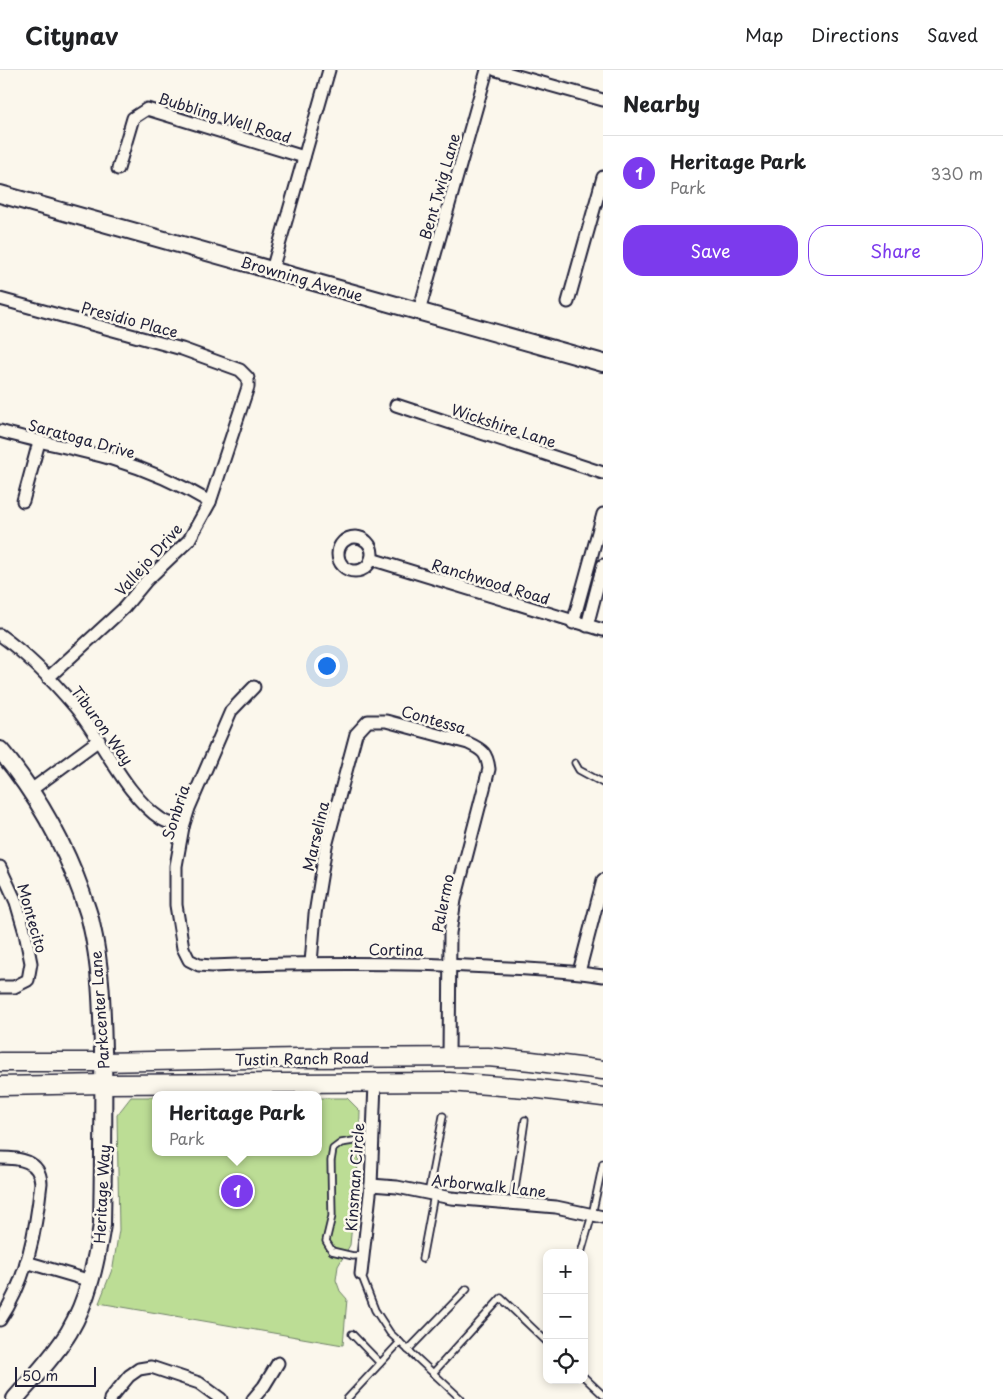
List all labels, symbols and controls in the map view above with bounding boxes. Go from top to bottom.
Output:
text: Citynav [25,17,118,53]
text: Map [745,21,783,48]
text: Directions [811,21,899,48]
text: Saved [927,21,978,48]
street label: Bubbling Well Road [156,86,294,148]
text: Nearby [623,87,700,119]
street label: Bent Twig Lane [413,130,465,242]
text: Heritage Park [670,147,806,175]
text: 1 [635,161,643,185]
text: 330 m [930,161,983,185]
text: Park [670,175,706,199]
button: Save [623,225,798,276]
button: Share [808,225,983,276]
street label: Browning Avenue [238,250,366,306]
street label: Presidio Place [79,295,181,343]
street label: Wickshire Lane [448,397,560,453]
street label: Saratoga Drive [26,413,138,463]
street label: Vallejo Drive [109,517,187,601]
street label: Ranchwood Road [429,552,553,610]
your location [314,653,340,679]
street label: Tiburon Way [66,681,140,769]
street label: Contessa [399,699,470,739]
street label: Sonbria [155,781,195,842]
street label: Marselina [296,798,334,873]
street label: Palermo [425,872,459,934]
street label: Montecito [12,881,54,955]
street label: Cortina [368,937,424,961]
street label: Parkcenter Lane [83,950,115,1070]
street label: Tustin Ranch Road [235,1045,369,1071]
popup [152,1091,322,1156]
text: Heritage Park [169,1098,305,1126]
street label: Kinsman Circle [339,1122,369,1232]
text: Park [169,1126,205,1150]
street label: Heritage Way [87,1144,115,1244]
street label: Arborwalk Lane [430,1168,548,1202]
pin: 1 [221,1172,253,1210]
map controls [543,1249,588,1384]
button: + [543,1249,588,1294]
button: − [543,1294,588,1339]
button: locate [543,1339,588,1384]
scale bar [15,1364,96,1387]
text: 50 m [22,1365,58,1386]

